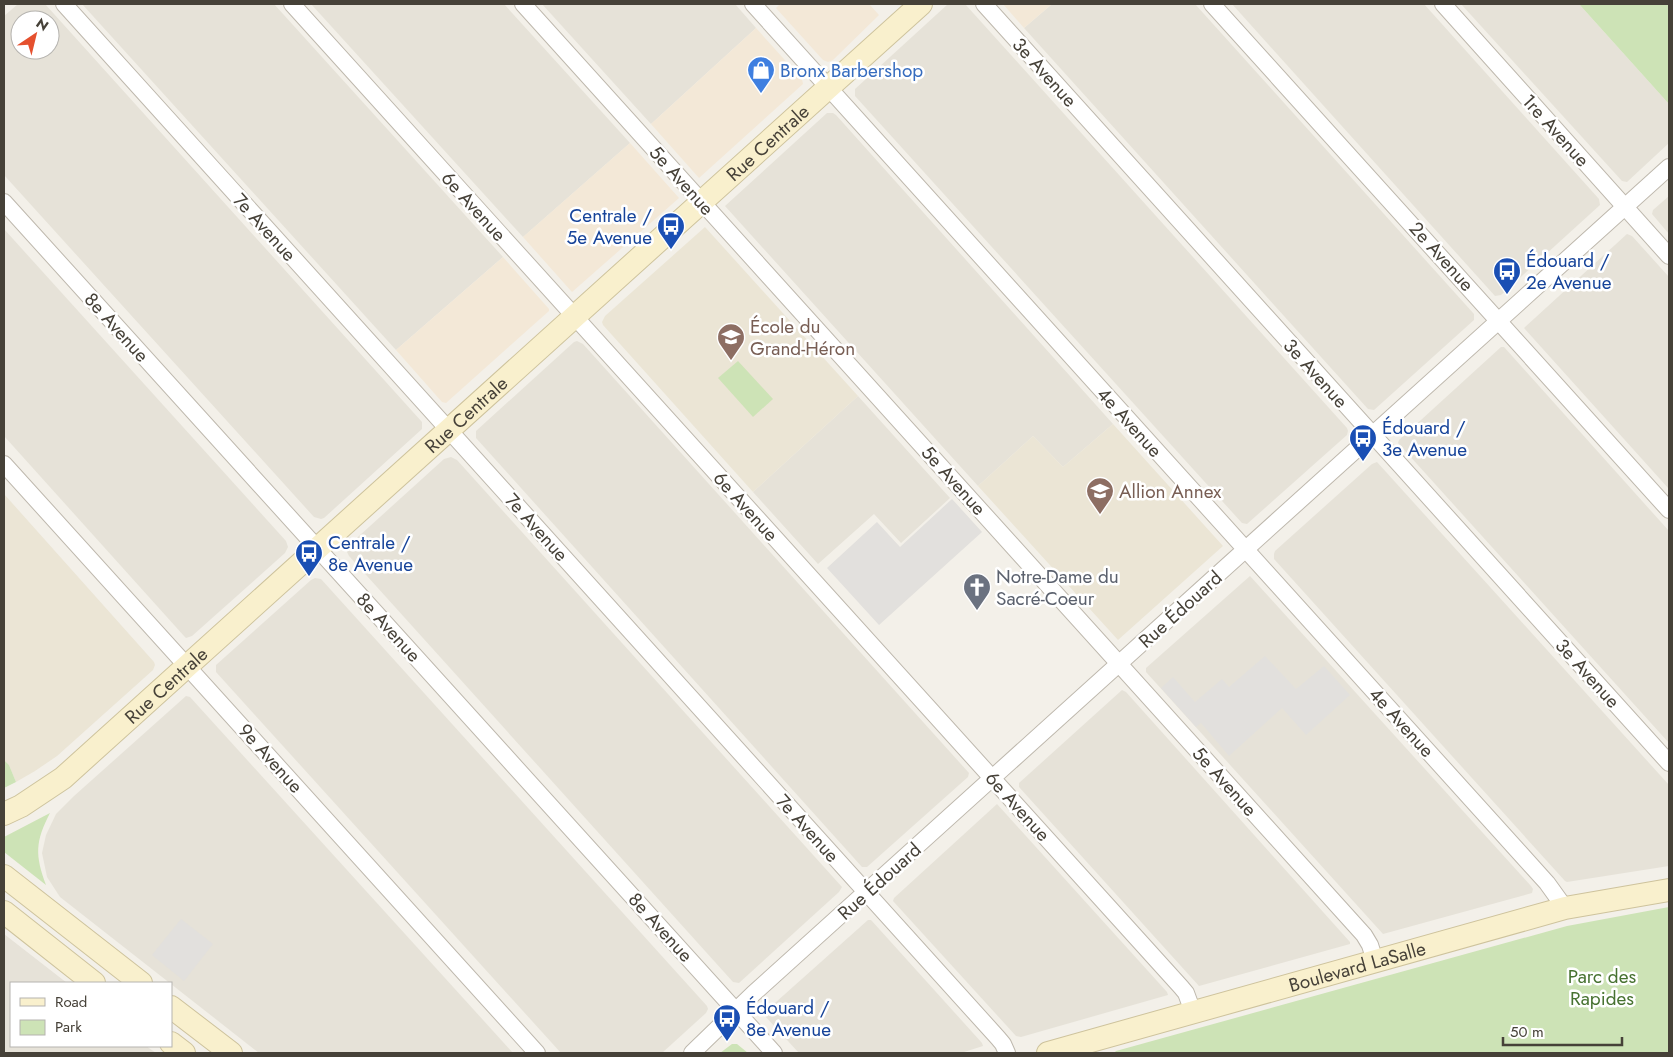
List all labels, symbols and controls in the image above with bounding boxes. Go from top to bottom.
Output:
north arrow [10,10,60,60]
text: N [32,13,53,36]
street label: 3e Avenue [1006,32,1083,113]
shop icon: Bronx Barbershop [746,55,776,94]
place label: Bronx Barbershop [780,57,923,84]
street label: 1re Avenue [1516,88,1596,173]
street label: Rue Centrale [720,98,815,188]
street label: 5e Avenue [643,140,720,221]
street label: 6e Avenue [435,165,512,247]
street label: 7e Avenue [227,187,303,267]
place label: Centrale / 5e Avenue [567,202,652,251]
bus stop icon: Centrale / 5e Avenue [656,211,686,250]
street label: 2e Avenue [1403,216,1480,297]
place label: Édouard / 2e Avenue [1526,247,1612,296]
bus stop icon: Édouard / 2e Avenue [1492,256,1522,295]
street label: 8e Avenue [78,287,155,368]
place label: École du Grand-Héron [750,313,855,362]
school or university icon: École du Grand-Héron [716,322,746,361]
street label: 3e Avenue [1277,333,1354,414]
street label: Rue Centrale [419,370,514,459]
street label: 4e Avenue [1091,381,1168,463]
place label: Édouard / 3e Avenue [1382,414,1467,463]
bus stop icon: Édouard / 3e Avenue [1348,423,1378,462]
street label: 5e Avenue [915,440,992,521]
street label: 6e Avenue [707,465,784,547]
school or university icon: Allion Annex [1085,476,1115,515]
place label: Allion Annex [1119,478,1221,505]
street label: 7e Avenue [499,487,575,567]
place label: Centrale / 8e Avenue [328,529,413,578]
bus stop icon: Centrale / 8e Avenue [294,538,324,577]
place label: Notre-Dame du Sacré-Coeur [996,563,1119,612]
street label: Rue Édouard [1133,564,1228,654]
church icon: Notre-Dame du Sacré-Coeur [962,572,992,611]
street label: 8e Avenue [350,587,427,668]
street label: 3e Avenue [1549,633,1626,714]
street label: Rue Centrale [119,641,214,730]
street label: 4e Avenue [1363,681,1440,763]
street label: 9e Avenue [232,718,309,799]
street label: 5e Avenue [1186,741,1263,822]
street label: 6e Avenue [979,765,1056,847]
street label: 7e Avenue [770,788,846,868]
street label: Rue Édouard [832,836,927,926]
street label: 8e Avenue [622,887,699,968]
street label: Boulevard LaSalle [1286,935,1429,999]
park label: Parc des Rapides [1568,963,1636,1012]
legend [10,982,172,1047]
text: Road [55,991,87,1013]
place label: Édouard / 8e Avenue [746,994,831,1043]
bus stop icon: Édouard / 8e Avenue [712,1003,742,1042]
scale bar [1503,1014,1622,1046]
text: Park [55,1016,82,1038]
text: 50 m [1510,1021,1544,1043]

